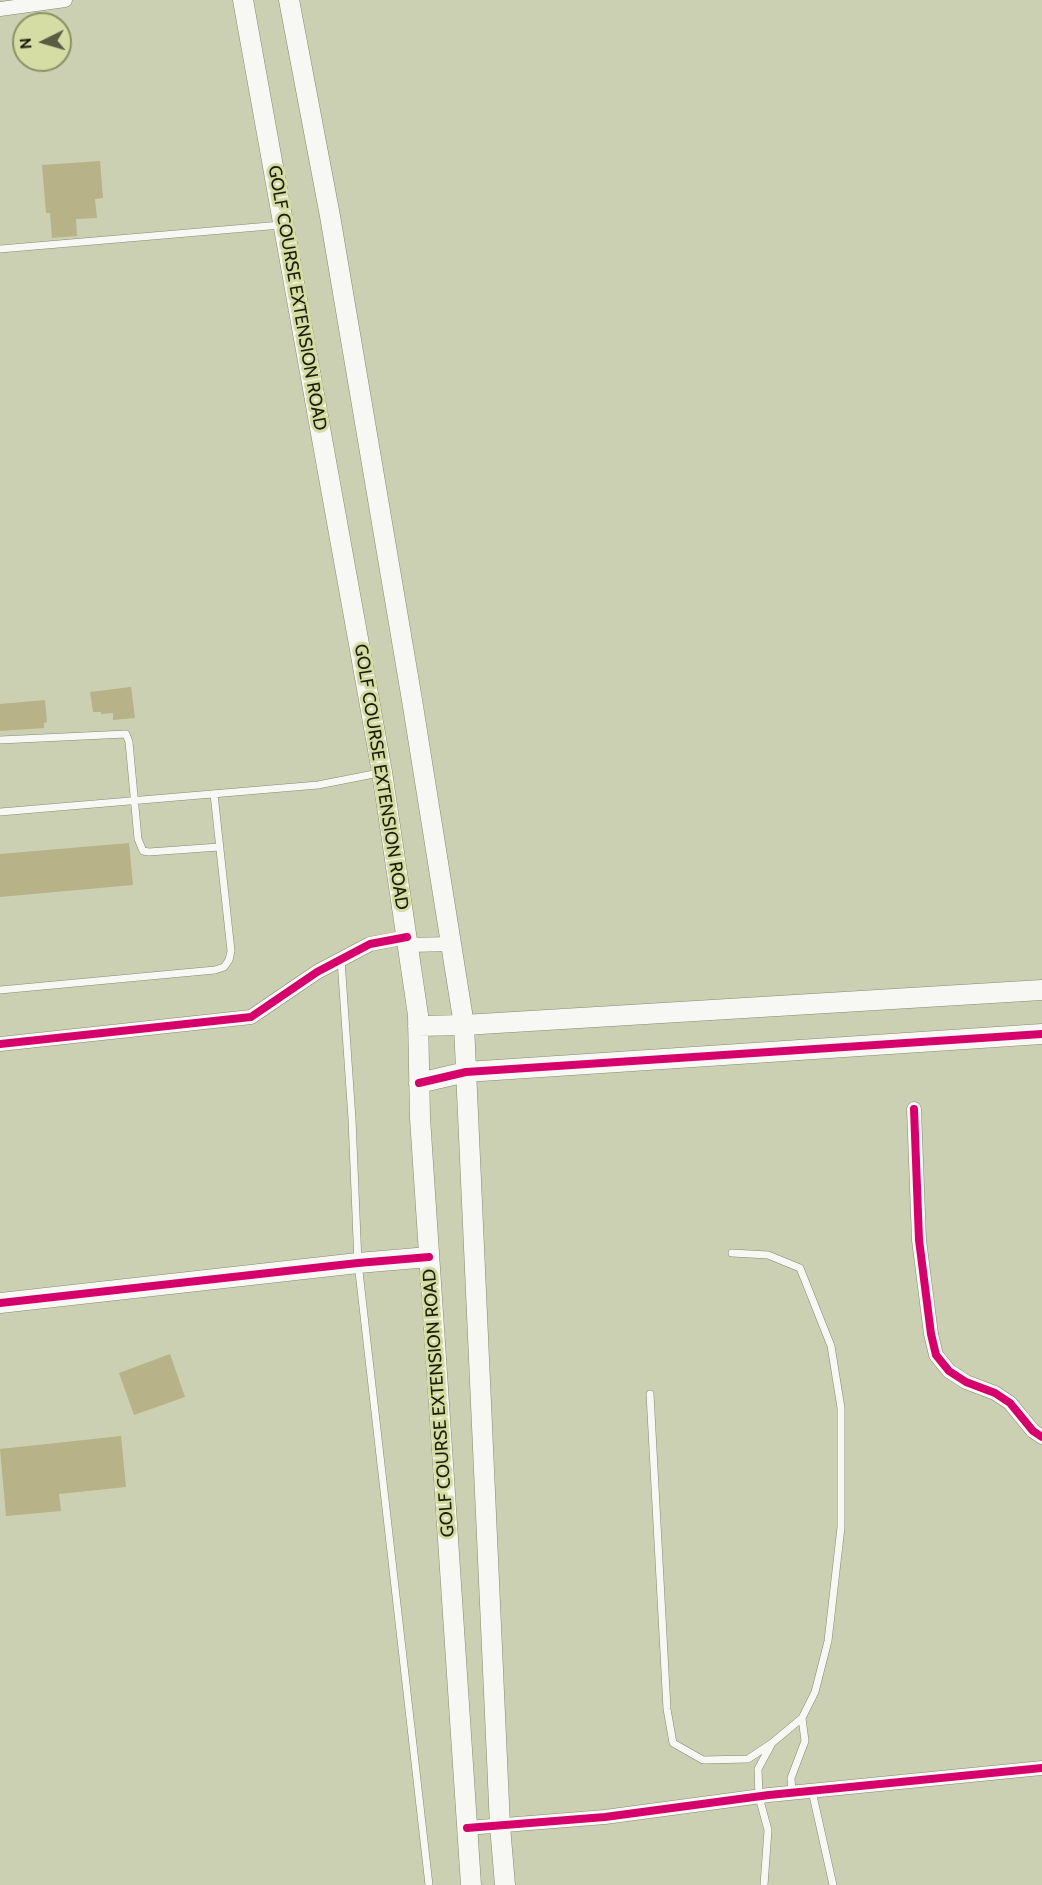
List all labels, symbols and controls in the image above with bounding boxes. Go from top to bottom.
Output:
north arrow [12,12,72,72]
text: N [16,37,36,50]
street label: GOLF COURSE EXTENSION ROAD [263,164,331,432]
street label: GOLF COURSE EXTENSION ROAD [349,643,413,911]
street label: GOLF COURSE EXTENSION ROAD [419,1268,459,1538]

